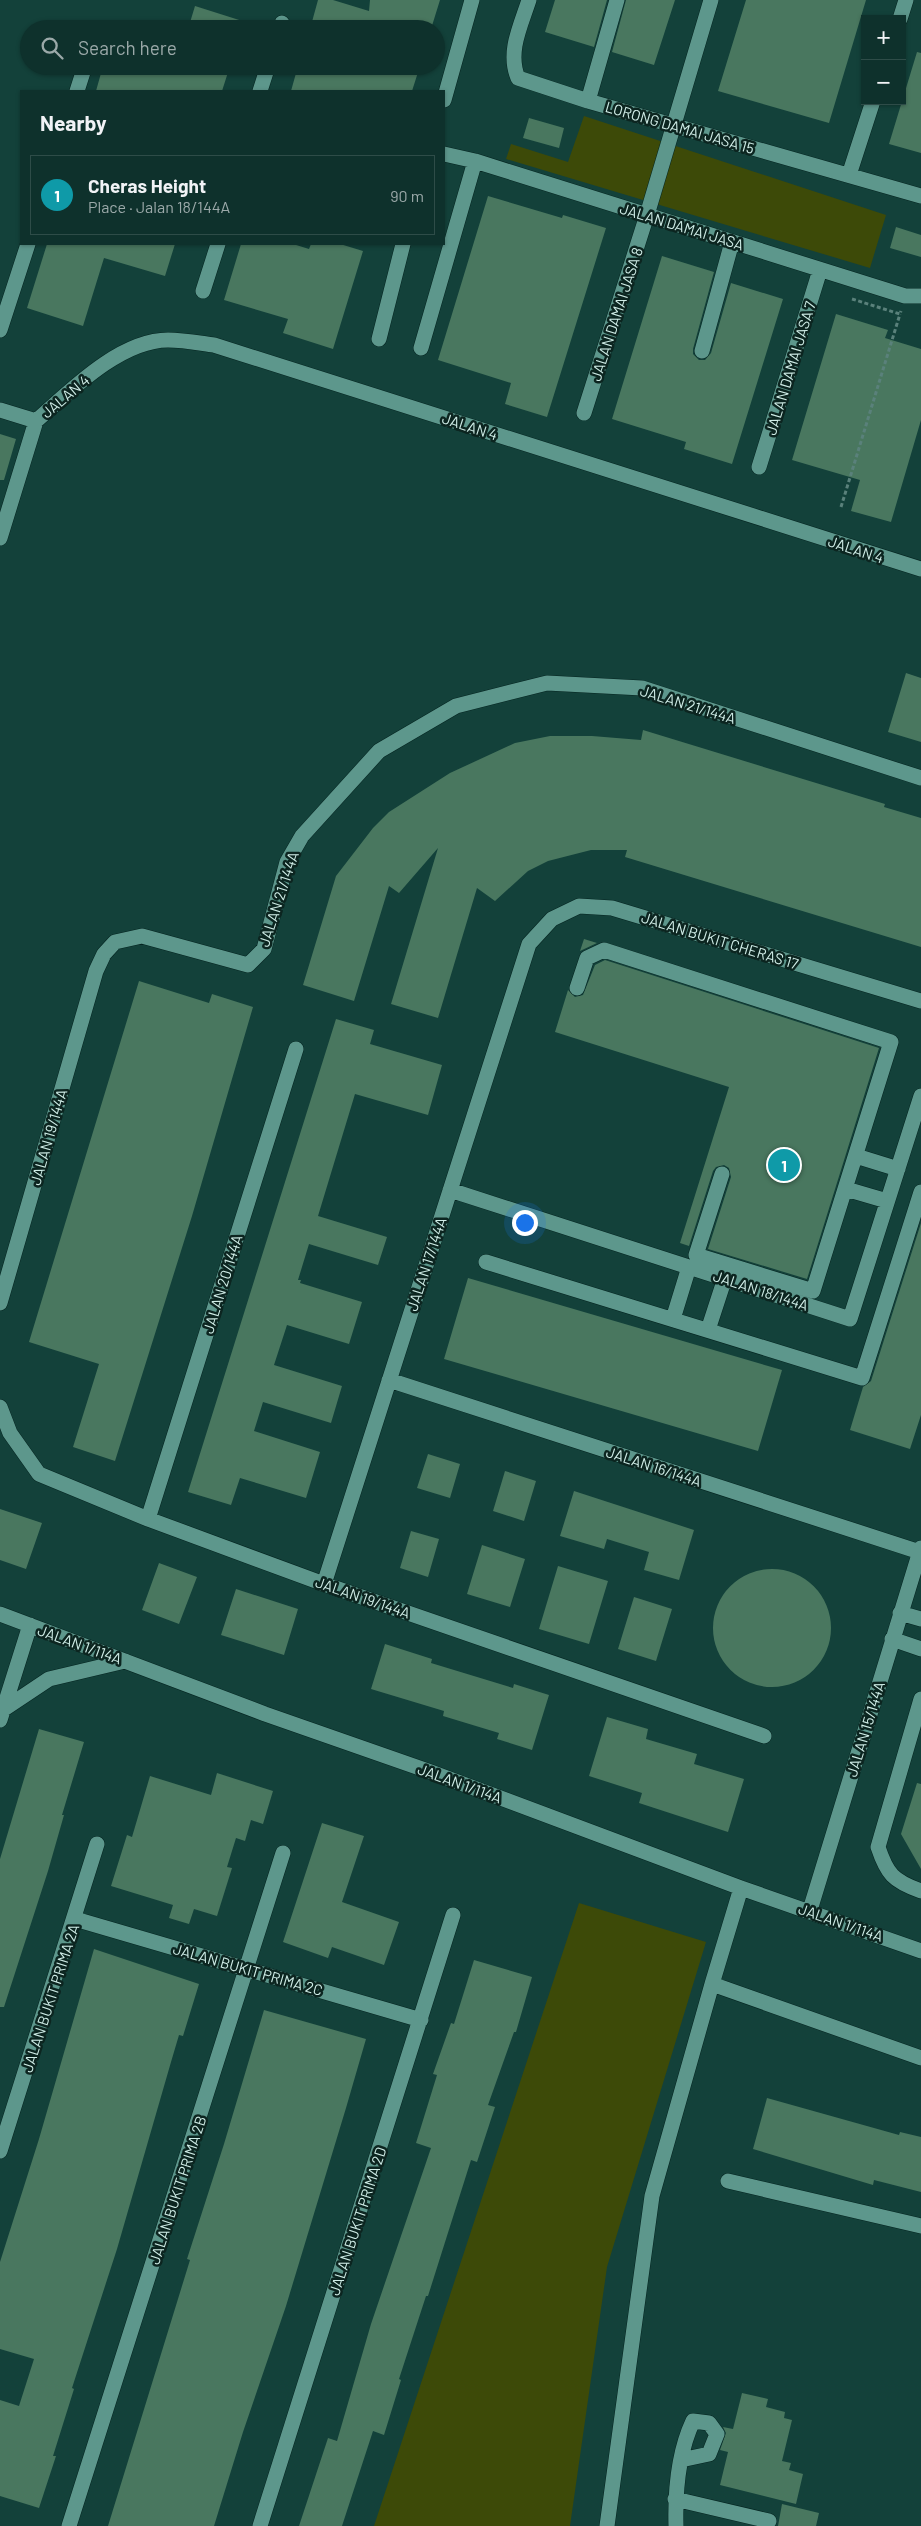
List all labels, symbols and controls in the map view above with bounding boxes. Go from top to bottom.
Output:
map controls [861,15,906,105]
button: + [861,15,906,60]
search box [20,20,445,75]
icon: search [38,34,66,62]
text: Search here [78,36,177,59]
button: − [861,60,906,105]
street label: LORONG DAMAI JASA 15 [603,97,757,157]
text: Nearby [40,110,106,135]
text: Cheras Height [88,174,206,197]
text: 1 [54,186,60,205]
text: 90 m [390,186,424,205]
text: Place · Jalan 18/144A [88,197,230,216]
street label: JALAN DAMAI JASA [618,199,746,253]
street label: JALAN DAMAI JASA 8 [586,245,646,383]
street label: JALAN DAMAI JASA 7 [761,299,819,437]
street label: JALAN 4 [37,371,93,421]
street label: JALAN 4 [440,409,500,443]
street label: JALAN 4 [826,532,886,566]
street label: JALAN 21/144A [638,681,738,727]
street label: JALAN 21/144A [254,849,302,949]
street label: JALAN BUKIT CHERAS 17 [639,908,801,972]
street label: JALAN 19/144A [26,1087,70,1187]
pin: 1 [768,1146,800,1184]
your location [512,1210,538,1236]
street label: JALAN 17/144A [402,1215,450,1313]
street label: JALAN 20/144A [198,1232,246,1336]
street label: JALAN 18/144A [711,1266,811,1314]
street label: JALAN 16/144A [604,1442,704,1490]
street label: JALAN 19/144A [313,1572,413,1622]
street label: JALAN 1/114A [35,1620,125,1668]
street label: JALAN 15/144A [842,1679,888,1779]
street label: JALAN 1/114A [415,1759,505,1807]
street label: JALAN 1/114A [796,1899,886,1945]
street label: JALAN BUKIT PRIMA 2A [18,1922,82,2074]
street label: JALAN BUKIT PRIMA 2C [171,1939,325,1999]
street label: JALAN BUKIT PRIMA 2B [144,2114,210,2266]
street label: JALAN BUKIT PRIMA 2D [325,2145,389,2297]

